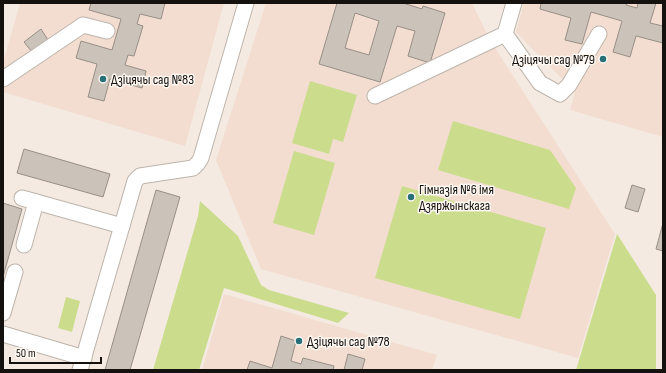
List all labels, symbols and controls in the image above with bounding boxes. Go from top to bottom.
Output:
place label: Дзіцячы сад №79 [512,51,595,68]
marker: Дзіцячы сад №79 [598,54,608,64]
place label: Дзіцячы сад №83 [111,71,194,88]
marker: Дзіцячы сад №83 [98,74,108,84]
place label: Гімназія №6 імя Дзяржынскага [419,181,494,214]
marker: Гімназія №6 імя Дзяржынскага [406,192,416,202]
place label: Дзіцячы сад №78 [307,333,390,350]
marker: Дзіцячы сад №78 [294,336,304,346]
scale bar [10,339,101,365]
text: 50 m [16,346,36,361]

